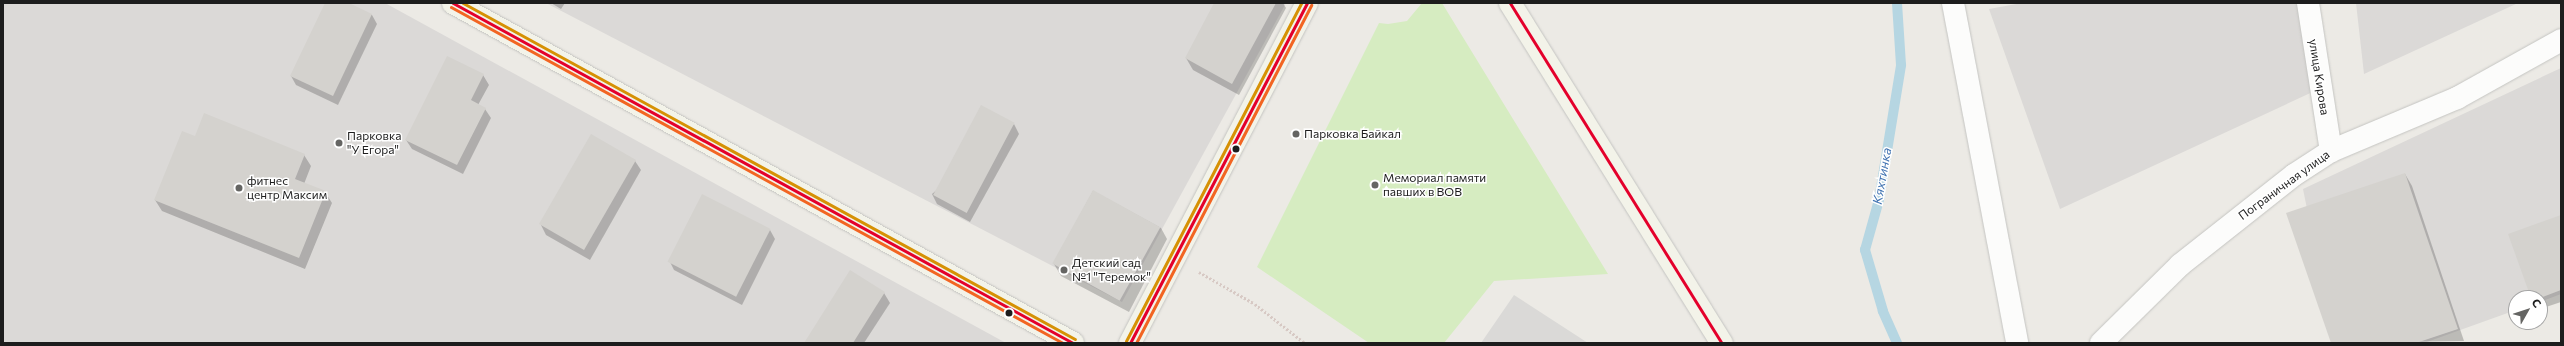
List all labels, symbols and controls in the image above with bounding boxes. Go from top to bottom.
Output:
street label: улица Кирова [2306,38,2332,116]
place label: Парковка Байкал [1304,127,1401,141]
place label: Парковка "У Егора" [347,129,402,157]
marker: Парковка Байкал [1291,129,1301,139]
marker: Парковка "У Егора" [334,138,344,148]
unlabelled marker [1231,144,1241,154]
water label: Кяхтинка [1869,147,1895,205]
street label: Пограничная улица [2236,147,2332,223]
place label: Мемориал памяти павших в ВОВ [1383,171,1486,199]
place label: фитнес центр Максим [247,174,327,202]
marker: Мемориал памяти павших в ВОВ [1370,180,1380,190]
marker: фитнес центр Максим [234,183,244,193]
place label: Детский сад №1 "Теремок" [1072,256,1151,284]
marker: Детский сад №1 "Теремок" [1059,265,1069,275]
north arrow [2508,290,2548,330]
text: С [2530,296,2544,310]
unlabelled marker [1004,308,1014,318]

